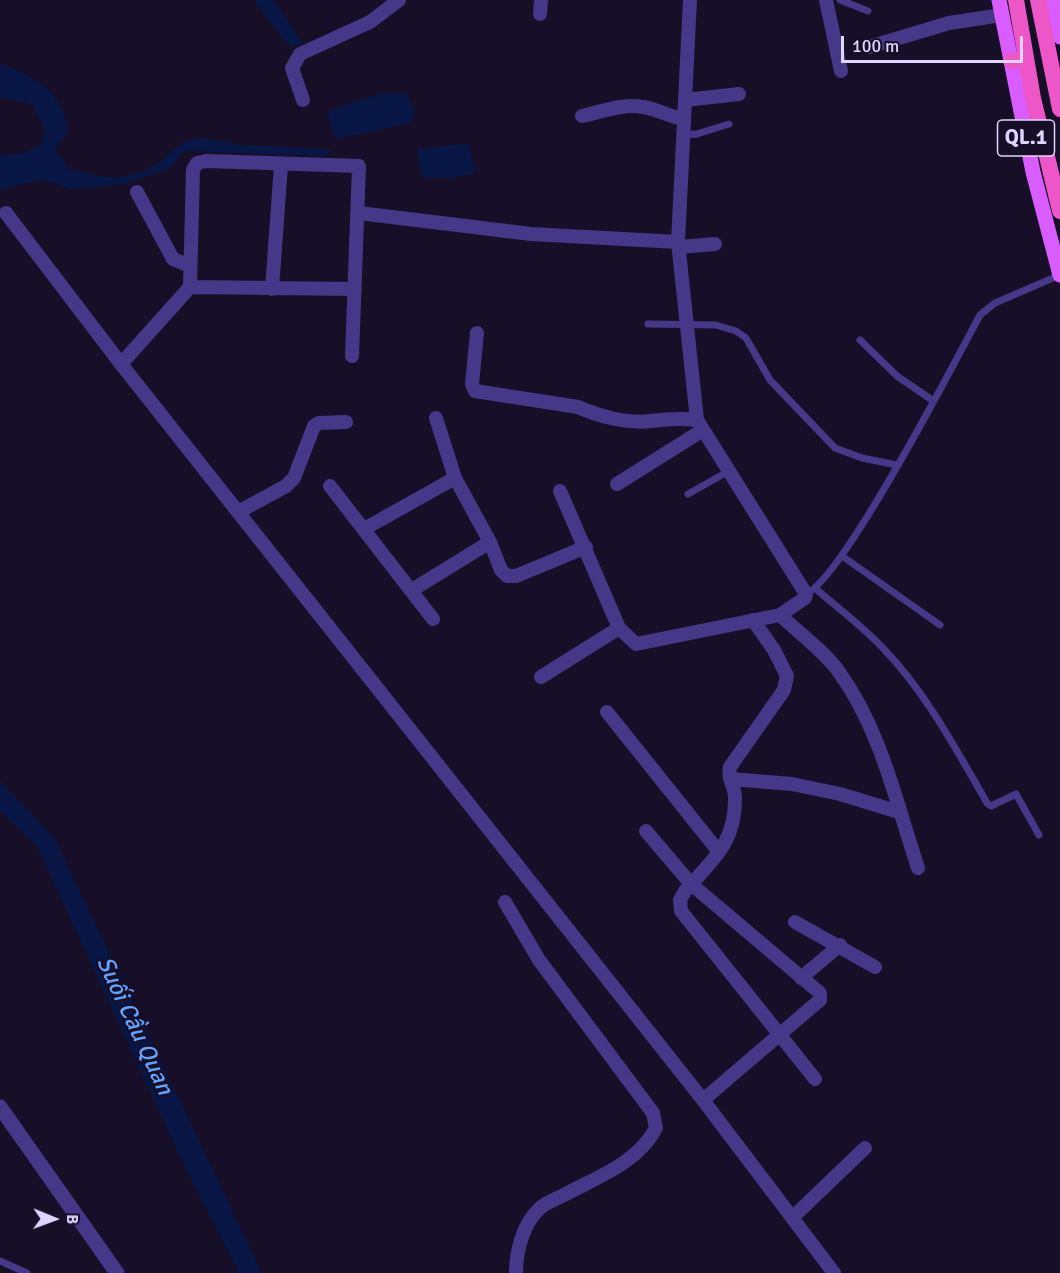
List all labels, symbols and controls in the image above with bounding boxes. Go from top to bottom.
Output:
scale bar [844,24,1026,62]
text: 100 m [852,35,899,57]
road number: QL.1 [998,120,1054,156]
water label: Suối Cầu Quan [89,952,179,1100]
north arrow [24,1189,84,1249]
text: B [62,1214,82,1224]

